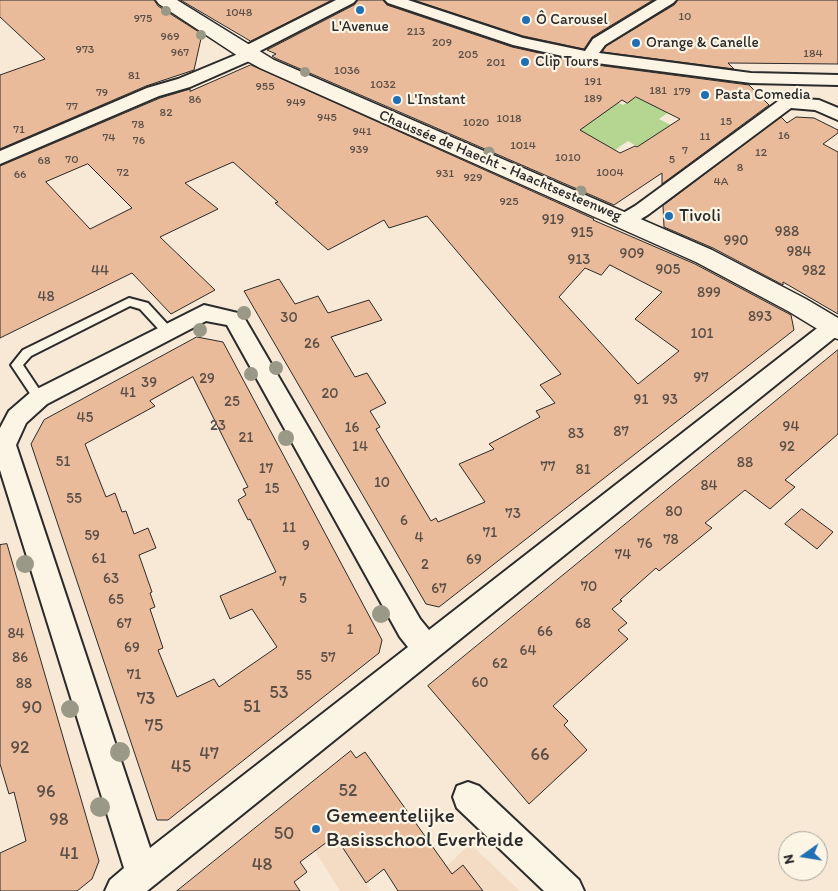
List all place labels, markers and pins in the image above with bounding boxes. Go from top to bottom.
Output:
marker: L'Avenue [354,4,366,16]
place label: Ô Carousel [536,11,608,29]
marker: Ô Carousel [520,14,532,26]
place label: L'Avenue [331,18,389,36]
place label: Orange & Canelle [646,34,759,52]
marker: Orange & Canelle [630,37,642,49]
place label: Clip Tours [535,53,599,71]
marker: Clip Tours [519,56,531,68]
place label: Pasta Comedia [715,86,811,104]
marker: Pasta Comedia [699,89,711,101]
place label: L'Instant [407,91,466,109]
marker: L'Instant [391,94,403,106]
place label: Tivoli [679,205,721,227]
marker: Tivoli [663,210,675,222]
place label: Gemeentelijke Basisschool Everheide [326,804,524,854]
marker: Gemeentelijke Basisschool Everheide [310,823,322,835]

